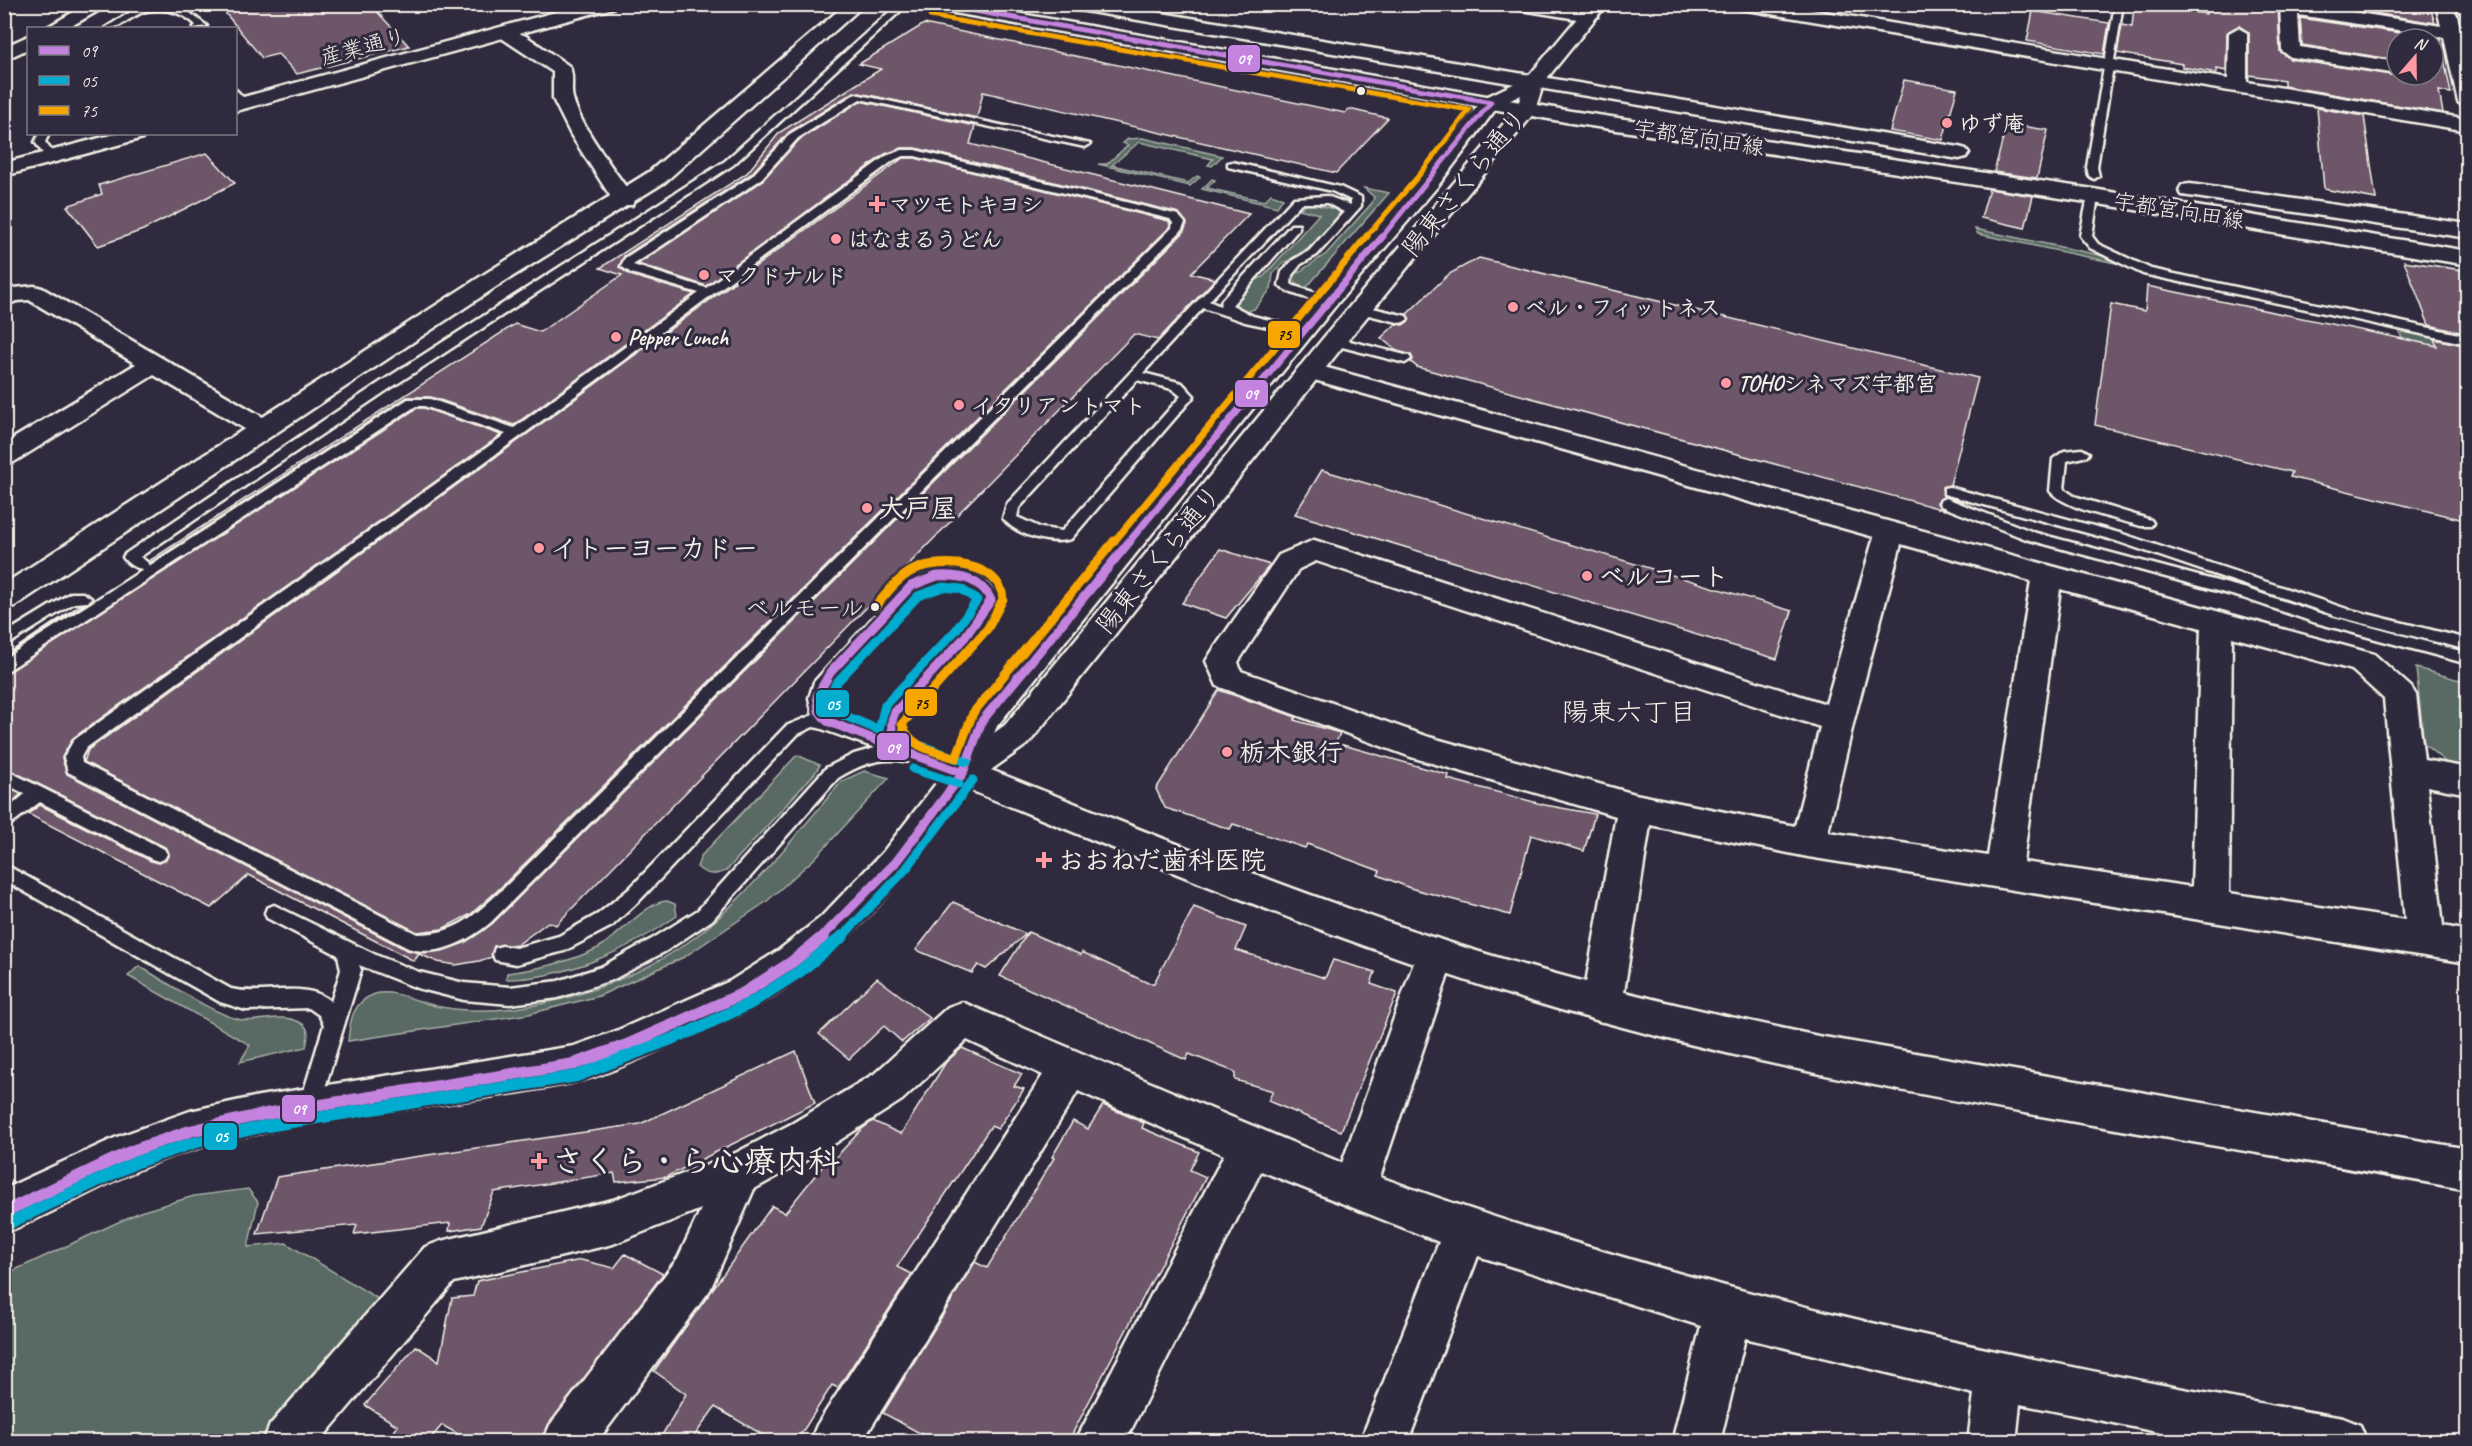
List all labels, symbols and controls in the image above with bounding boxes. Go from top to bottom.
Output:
street label: 産業通り [317,22,409,72]
legend [27,27,237,135]
north arrow [2385,27,2445,87]
text: N [2412,33,2431,56]
text: 09 [81,40,99,62]
line badge: 09 [1227,44,1261,73]
text: 09 [1237,49,1253,69]
text: 05 [81,70,98,92]
unlabelled marker [1355,85,1367,97]
text: 75 [81,100,98,122]
street label: 陽東さくら通り [1394,101,1534,263]
place label: ゆず庵 [1959,110,2025,138]
street label: 宇都宮向田線 [1631,114,1766,162]
marker: ゆず庵 [1940,116,1954,130]
street label: 宇都宮向田線 [2111,187,2246,235]
place label: マツモトキヨシ [889,191,1043,219]
marker: マツモトキヨシ [870,197,884,211]
place label: はなまるうどん [848,226,1002,254]
marker: はなまるうどん [829,232,843,246]
place label: マクドナルド [716,262,847,290]
marker: マクドナルド [697,268,711,282]
place label: ベル・フィットネス [1525,294,1721,322]
marker: ベル・フィットネス [1506,300,1520,314]
line badge: 75 [1267,320,1301,349]
place label: Pepper Lunch [628,324,729,352]
text: 75 [1277,325,1293,345]
marker: Pepper Lunch [609,330,623,344]
place label: TOHOシネマズ宇都宮 [1738,370,1937,398]
marker: TOHOシネマズ宇都宮 [1719,376,1733,390]
line badge: 09 [1234,379,1269,408]
text: 09 [1244,384,1260,404]
place label: イタリアントマト [971,392,1146,420]
marker: イタリアントマト [952,398,966,412]
street label: 陽東さくら通り [1088,478,1228,640]
place label: 大戸屋 [879,492,957,525]
marker: 大戸屋 [860,501,874,515]
place label: イトーヨーカドー [551,532,758,565]
marker: イトーヨーカドー [532,541,546,555]
place label: ベルコート [1599,560,1729,593]
marker: ベルコート [1580,569,1594,583]
place label: ベルモール [745,593,864,623]
marker: ベルモール [869,601,881,613]
line badge: 75 [904,688,938,717]
line badge: 05 [815,689,850,718]
text: 75 [914,694,930,714]
text: 05 [826,695,842,715]
district label: 陽東六丁目 [1562,695,1697,729]
line badge: 09 [876,732,910,761]
place label: 栃木銀行 [1239,736,1343,769]
text: 09 [886,738,902,758]
marker: 栃木銀行 [1220,745,1234,759]
place label: おおねだ歯科医院 [1058,844,1266,877]
marker: おおねだ歯科医院 [1035,851,1053,869]
line badge: 09 [281,1094,316,1123]
text: 09 [292,1099,308,1119]
line badge: 05 [203,1122,238,1151]
text: 05 [214,1127,230,1147]
place label: さくら・ら心療内科 [552,1141,840,1182]
marker: さくら・ら心療内科 [530,1152,548,1170]

